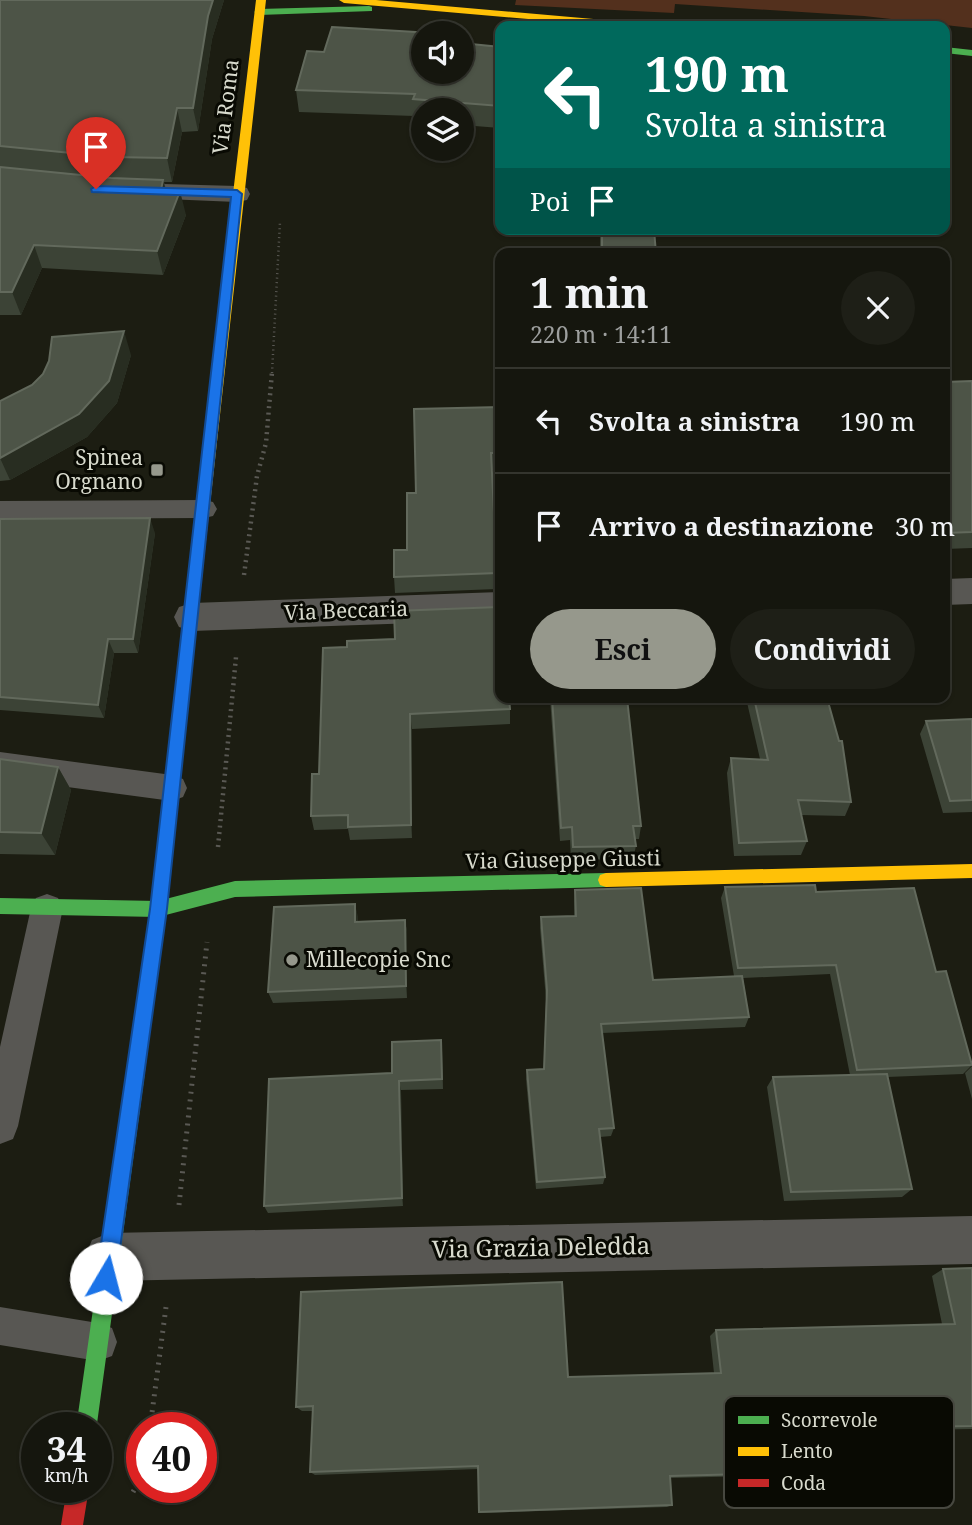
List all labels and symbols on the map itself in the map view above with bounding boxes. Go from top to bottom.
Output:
street label: Via Roma [205,58,245,156]
pin [66,117,126,189]
place label: Spinea Orgnano [55,443,143,495]
marker: Spinea Orgnano [149,462,165,478]
street label: Via Beccaria [283,594,408,626]
street label: Via Giuseppe Giusti [465,843,661,875]
place label: Millecopie Snc [306,945,451,973]
marker: Millecopie Snc [284,952,300,968]
street label: Via Grazia Deledda [432,1228,650,1265]
position arrow [69,1241,143,1315]
legend [724,1396,954,1508]
text: Scorrevole [781,1407,878,1433]
speed limit sign: 40 [126,1412,217,1503]
text: Lento [781,1438,833,1464]
text: Coda [781,1470,826,1496]

